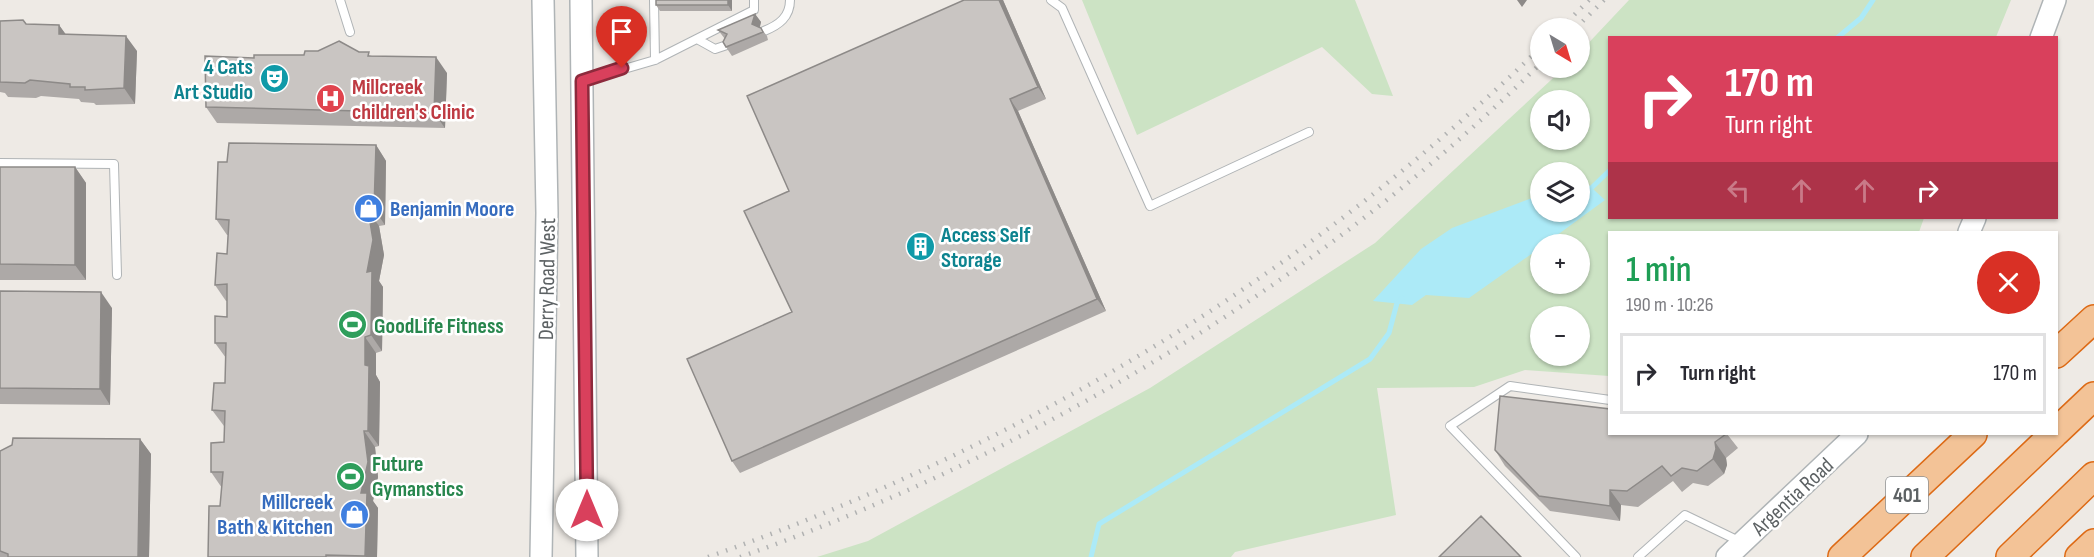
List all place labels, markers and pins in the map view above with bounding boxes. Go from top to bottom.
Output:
pin [596,6,647,68]
place label: 4 Cats Art Studio [173,54,253,106]
theatre icon: 4 Cats Art Studio [258,63,290,95]
place label: Millcreek children's Clinic [352,74,475,126]
hospital icon: Millcreek children's Clinic [315,83,347,115]
shop icon: Benjamin Moore [353,192,385,224]
place label: Benjamin Moore [390,196,514,223]
place label: Access Self Storage [940,222,1031,274]
building icon: Access Self Storage [904,231,936,263]
sports icon: GoodLife Fitness [337,309,369,341]
place label: GoodLife Fitness [374,313,504,340]
place label: Future Gymanstics [372,451,464,503]
sports icon: Future Gymanstics [335,460,367,492]
place label: Millcreek Bath & Kitchen [217,489,334,541]
shop icon: Millcreek Bath & Kitchen [338,498,370,530]

